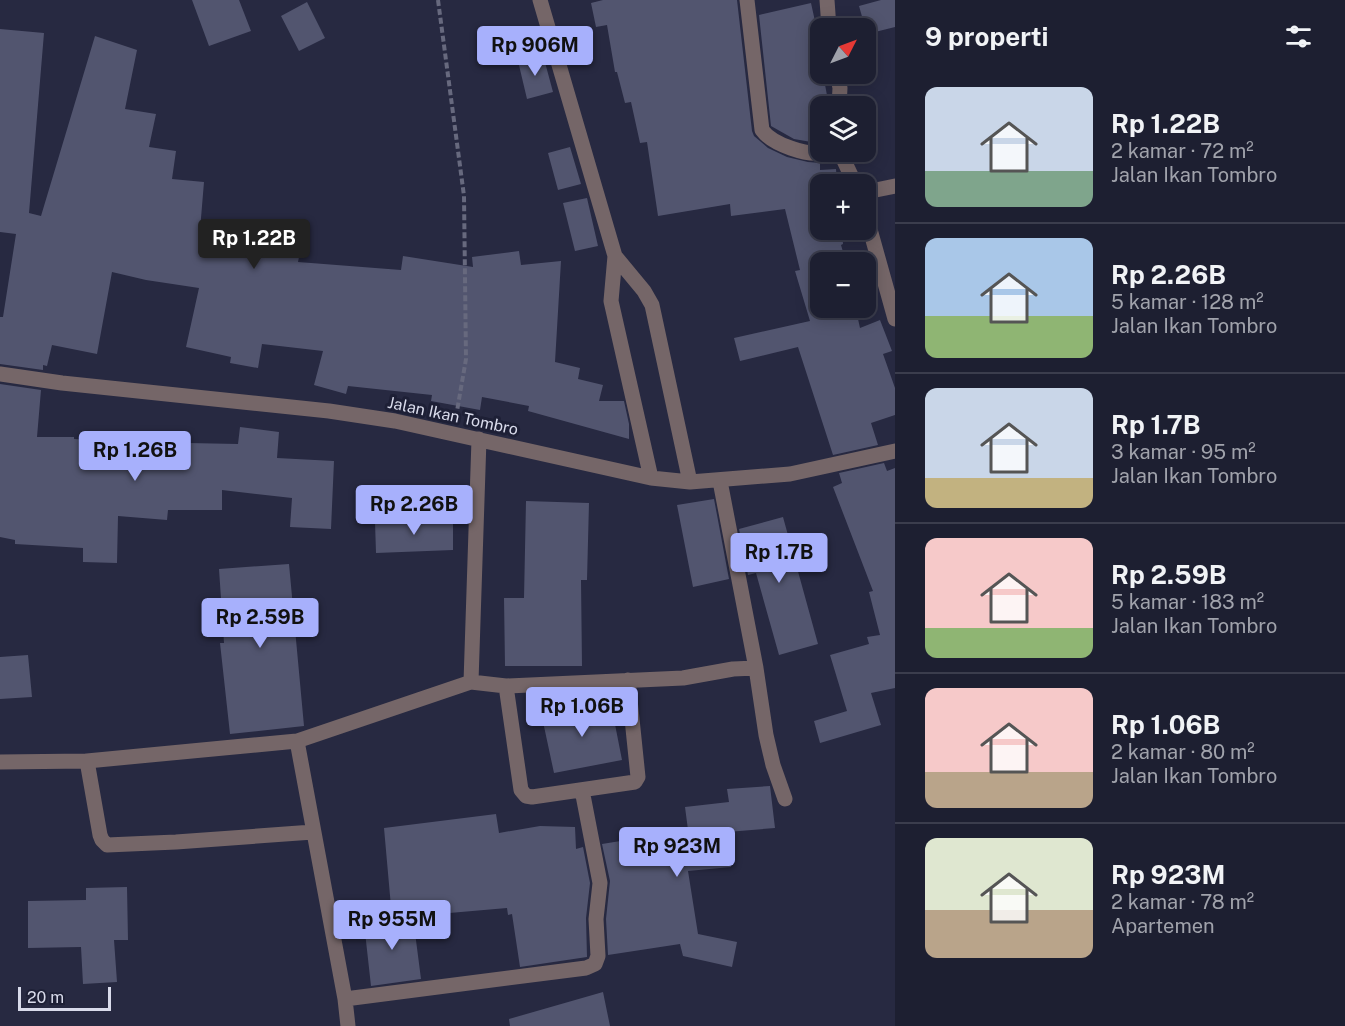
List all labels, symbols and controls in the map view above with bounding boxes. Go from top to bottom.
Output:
north arrow [810,18,876,84]
map controls [810,18,876,318]
icon: filters [1282,20,1315,53]
text: 9 properti [925,21,1049,52]
pin: Rp 906M [480,26,590,77]
text: Rp 906M [491,33,579,57]
button: layers [810,96,876,162]
text: Rp 1.22B [1111,108,1220,139]
icon: home [973,111,1045,183]
text: 2 kamar · 72 m² [1111,139,1254,163]
text: Jalan Ikan Tombro [1111,163,1277,187]
button: + [810,174,876,240]
pin: Rp 1.22B [192,219,316,270]
text: Rp 1.22B [212,226,296,250]
button: − [810,252,876,318]
text: Rp 2.26B [1111,259,1226,290]
icon: home [973,262,1045,334]
text: 5 kamar · 128 m² [1111,290,1264,314]
text: Jalan Ikan Tombro [1111,314,1277,338]
street label: Jalan Ikan Tombro [386,393,520,439]
text: Rp 1.7B [1111,409,1201,440]
icon: home [973,412,1045,484]
pin: Rp 1.26B [73,431,197,482]
text: Rp 1.26B [93,438,177,462]
text: 3 kamar · 95 m² [1111,440,1256,464]
text: Jalan Ikan Tombro [1111,464,1277,488]
pin: Rp 2.26B [352,485,476,536]
text: Rp 2.26B [370,492,458,516]
pin: Rp 1.7B [724,533,834,584]
text: Rp 1.7B [745,540,813,564]
text: Rp 2.59B [1111,559,1227,590]
icon: home [973,562,1045,634]
text: 5 kamar · 183 m² [1111,590,1264,614]
pin: Rp 2.59B [198,598,322,649]
text: Rp 2.59B [216,605,304,629]
text: Jalan Ikan Tombro [1111,614,1277,638]
pin: Rp 1.06B [520,687,644,738]
text: Rp 1.06B [540,694,624,718]
text: Rp 1.06B [1111,709,1220,740]
icon: home [973,712,1045,784]
text: 2 kamar · 80 m² [1111,740,1255,764]
text: Jalan Ikan Tombro [1111,764,1277,788]
pin: Rp 923M [622,827,732,878]
text: Rp 923M [633,834,721,858]
text: Rp 923M [1111,859,1225,890]
icon: home [973,862,1045,934]
text: 2 kamar · 78 m² [1111,890,1254,914]
pin: Rp 955M [337,900,447,951]
text: Rp 955M [348,907,436,931]
text: Apartemen [1111,914,1215,938]
scale bar [18,984,111,1012]
text: 20 m [27,988,64,1007]

